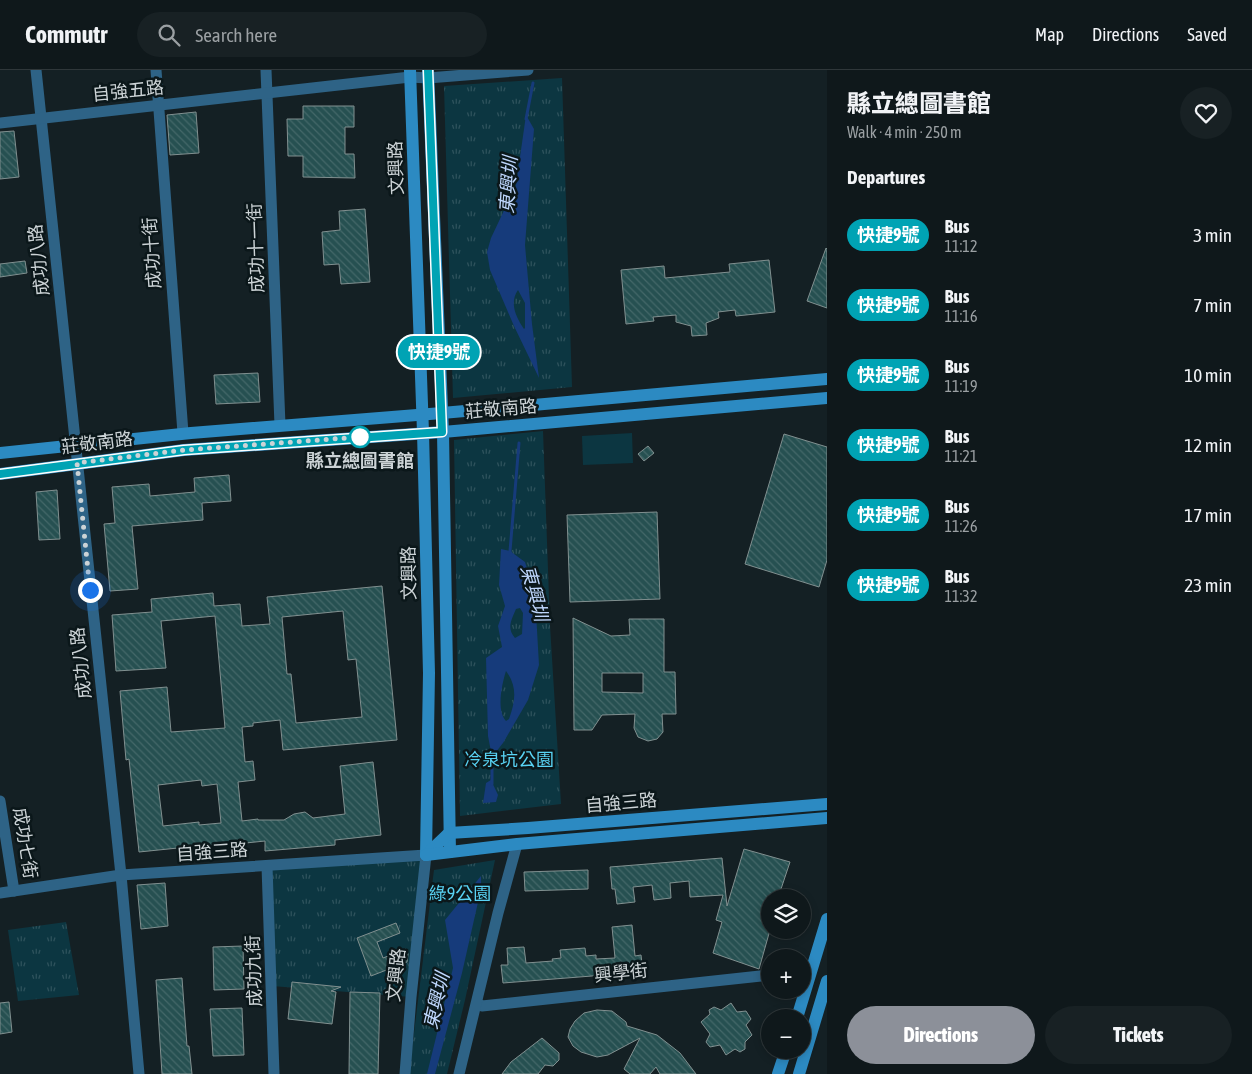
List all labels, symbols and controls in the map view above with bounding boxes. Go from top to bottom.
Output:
search box [137,12,487,57]
text: Commutr [25,21,107,48]
icon: search [155,21,183,49]
text: Search here [195,24,277,46]
text: Map [1035,24,1064,45]
text: Directions [1092,24,1159,45]
text: Saved [1187,24,1227,45]
street label: 自強五路 [91,76,165,105]
button: heart [1180,87,1232,139]
text: 縣立總圖書館 [847,90,991,117]
text: Walk · 4 min · 250 m [847,123,961,141]
street label: 文興路 [384,141,407,195]
water label: 東興圳 [495,153,521,214]
text: Departures [847,166,925,188]
street label: 成功十一街 [243,203,268,293]
text: Bus [944,215,969,237]
street label: 成功十街 [139,216,164,290]
street label: 成功八路 [24,223,53,297]
text: 快捷9號 [857,224,919,245]
text: 3 min [1193,224,1232,246]
text: 11:12 [944,237,977,255]
text: Bus [944,285,969,307]
text: 快捷9號 [857,294,919,315]
text: 7 min [1193,294,1232,316]
text: 11:16 [944,307,977,325]
line badge: 快捷9號 [404,336,474,368]
text: 快捷9號 [408,341,470,362]
text: Bus [944,355,969,377]
text: 快捷9號 [857,364,919,385]
text: 10 min [1184,364,1232,386]
text: 11:19 [944,377,977,395]
street label: 莊敬南路 [464,395,538,422]
text: Bus [944,425,969,447]
marker: 縣立總圖書館 [349,426,371,448]
street label: 莊敬南路 [60,428,134,457]
text: 快捷9號 [857,434,919,455]
text: 12 min [1184,434,1232,456]
text: 11:21 [944,447,977,465]
place label: 縣立總圖書館 [306,450,414,471]
text: Bus [944,495,969,517]
text: 快捷9號 [857,504,919,525]
text: 17 min [1184,504,1232,526]
text: 11:26 [944,517,977,535]
street label: 文興路 [398,546,419,600]
water label: 東興圳 [517,563,554,626]
text: Bus [944,565,969,587]
text: 快捷9號 [857,574,919,595]
text: 23 min [1184,574,1232,596]
your location [78,578,103,603]
text: 11:32 [944,587,977,605]
street label: 成功八路 [66,626,95,700]
park label: 冷泉坑公園 [464,749,554,770]
street label: 自強三路 [584,789,658,816]
street label: 成功七街 [9,806,41,880]
street label: 自強三路 [175,839,249,864]
park label: 綠9公園 [429,883,491,904]
map controls [761,889,811,1059]
button: layers [761,889,811,939]
street label: 成功九街 [242,935,265,1007]
street label: 文興路 [382,947,409,1003]
button: + [761,949,811,999]
street label: 興學街 [593,959,649,986]
water label: 東興圳 [419,968,454,1031]
button: Directions [847,1006,1035,1064]
button: Tickets [1045,1006,1232,1064]
button: − [761,1009,811,1059]

